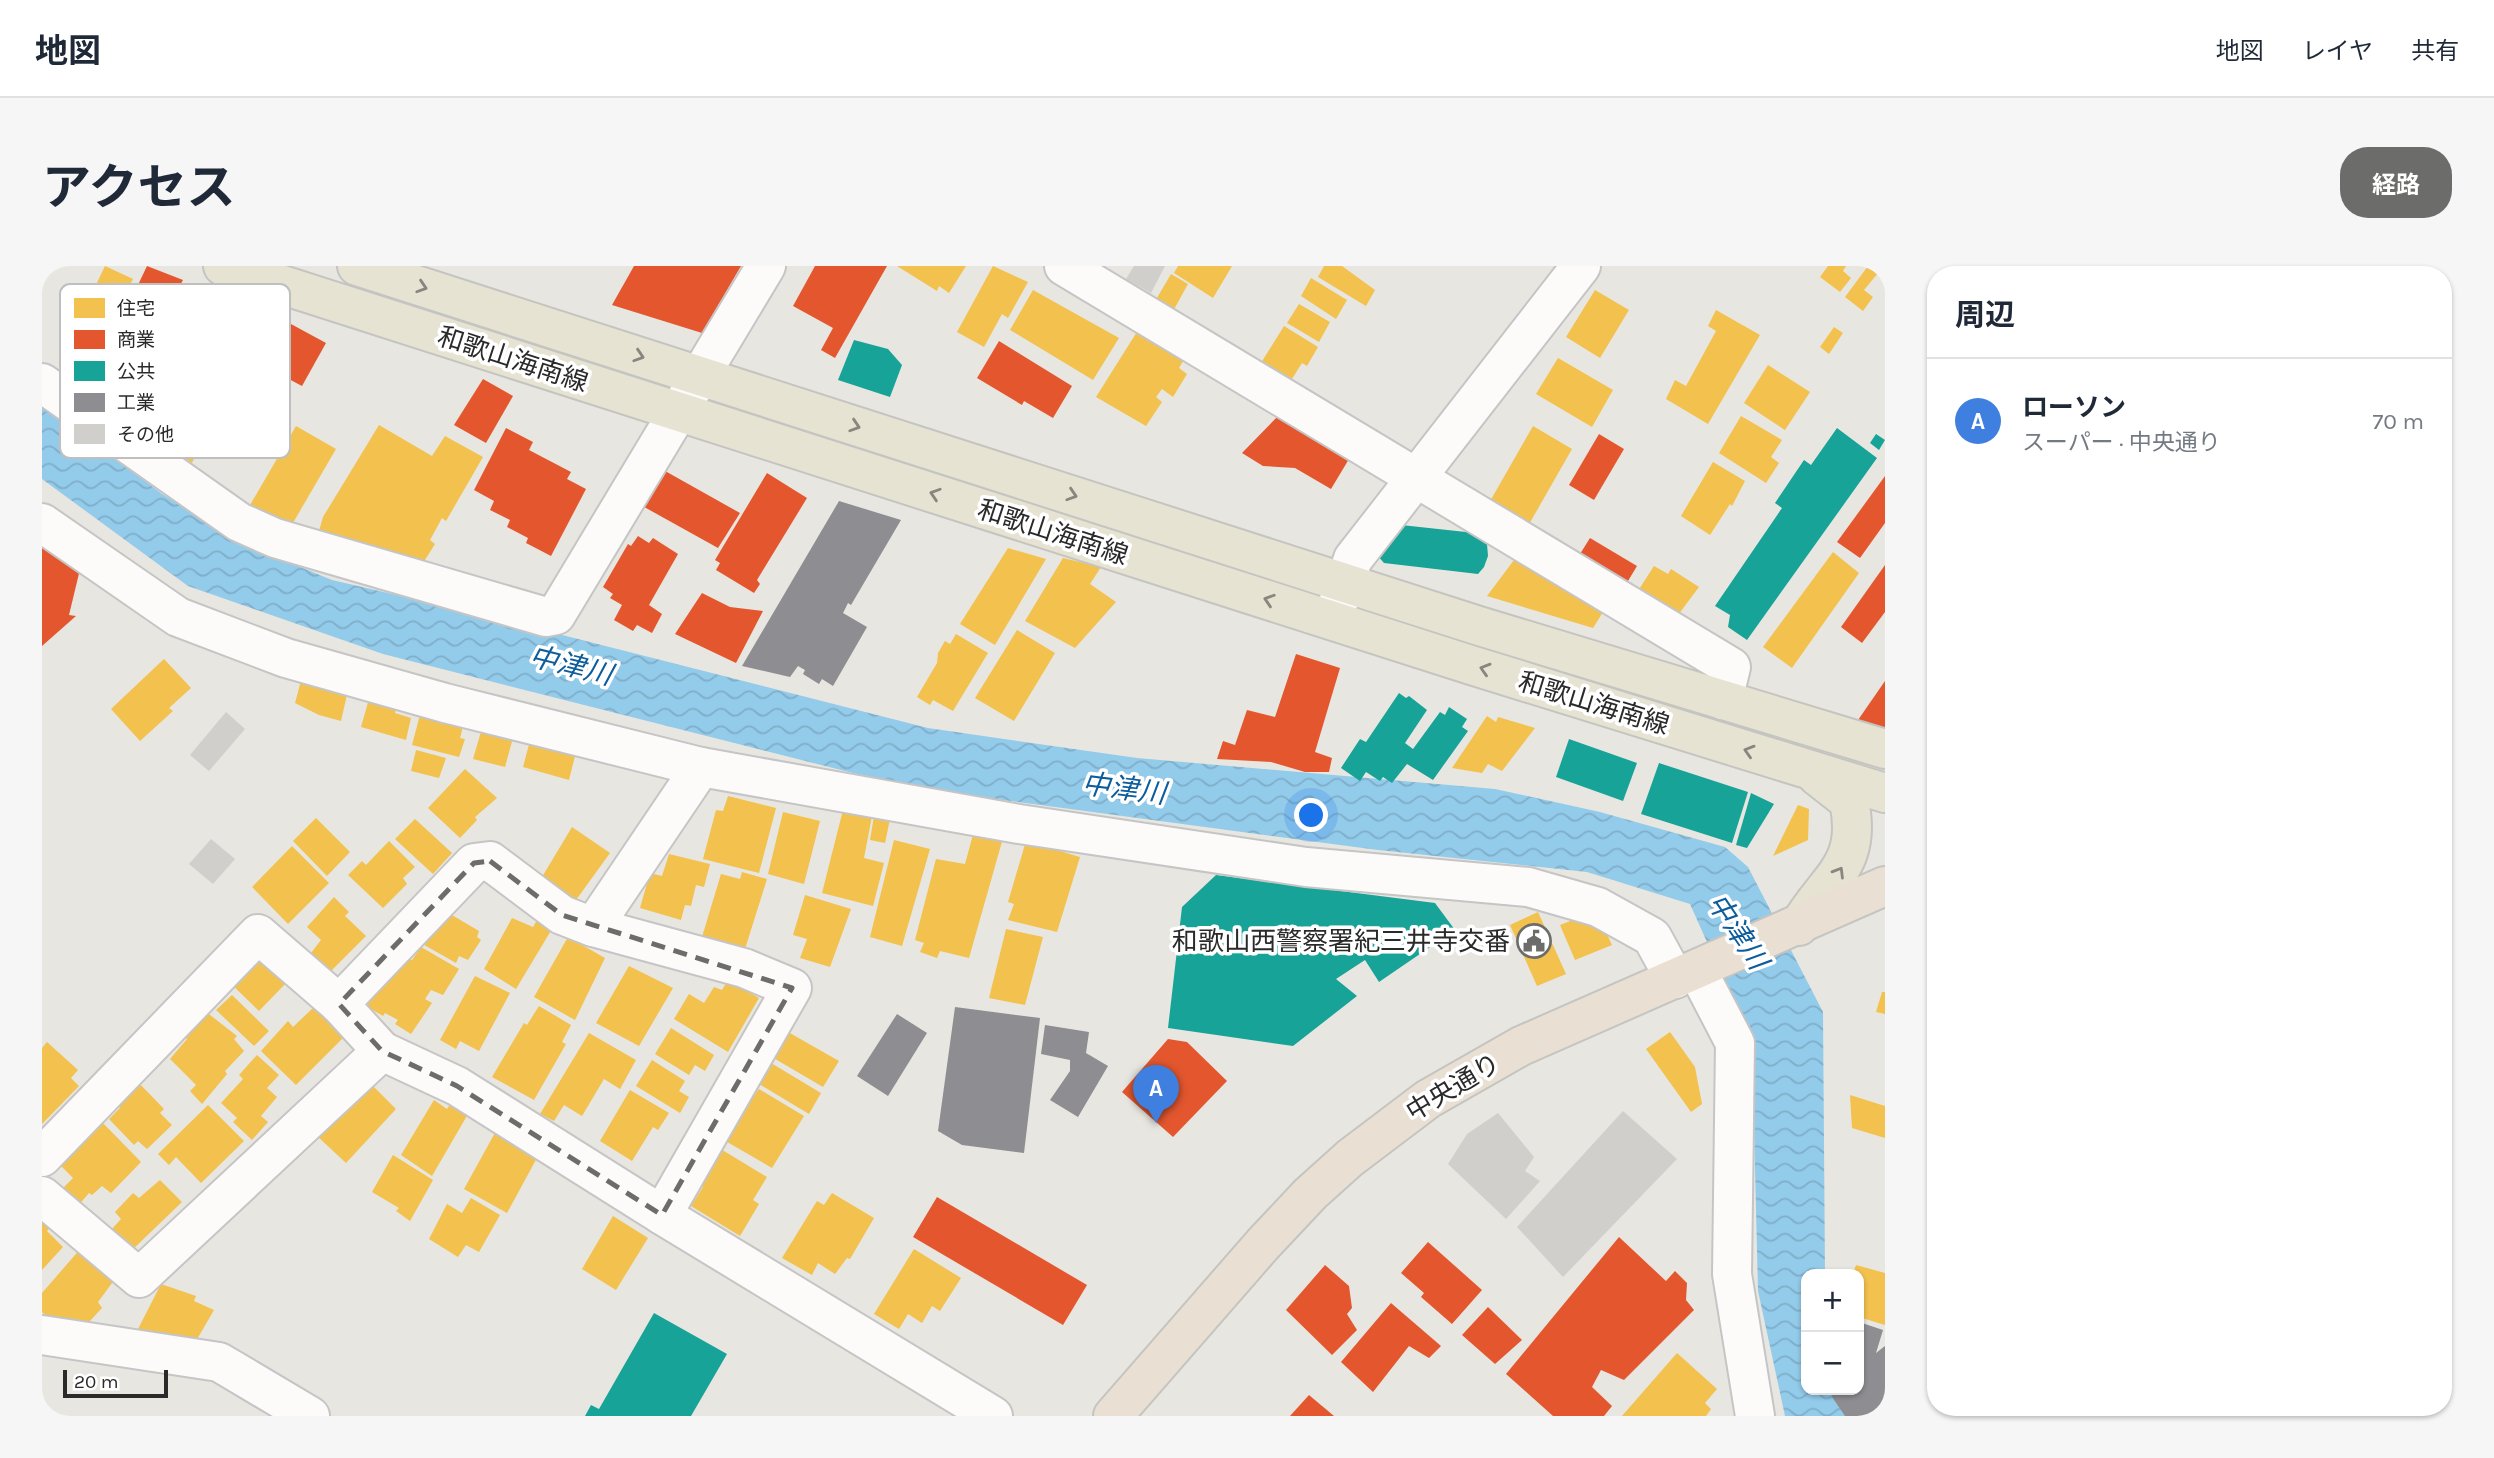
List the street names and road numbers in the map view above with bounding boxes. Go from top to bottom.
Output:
street label: 和歌山海南線 [434,321,592,398]
street label: 和歌山海南線 [974,494,1132,571]
street label: 和歌山海南線 [1515,666,1673,741]
street label: 中央通り [1401,1047,1506,1128]

